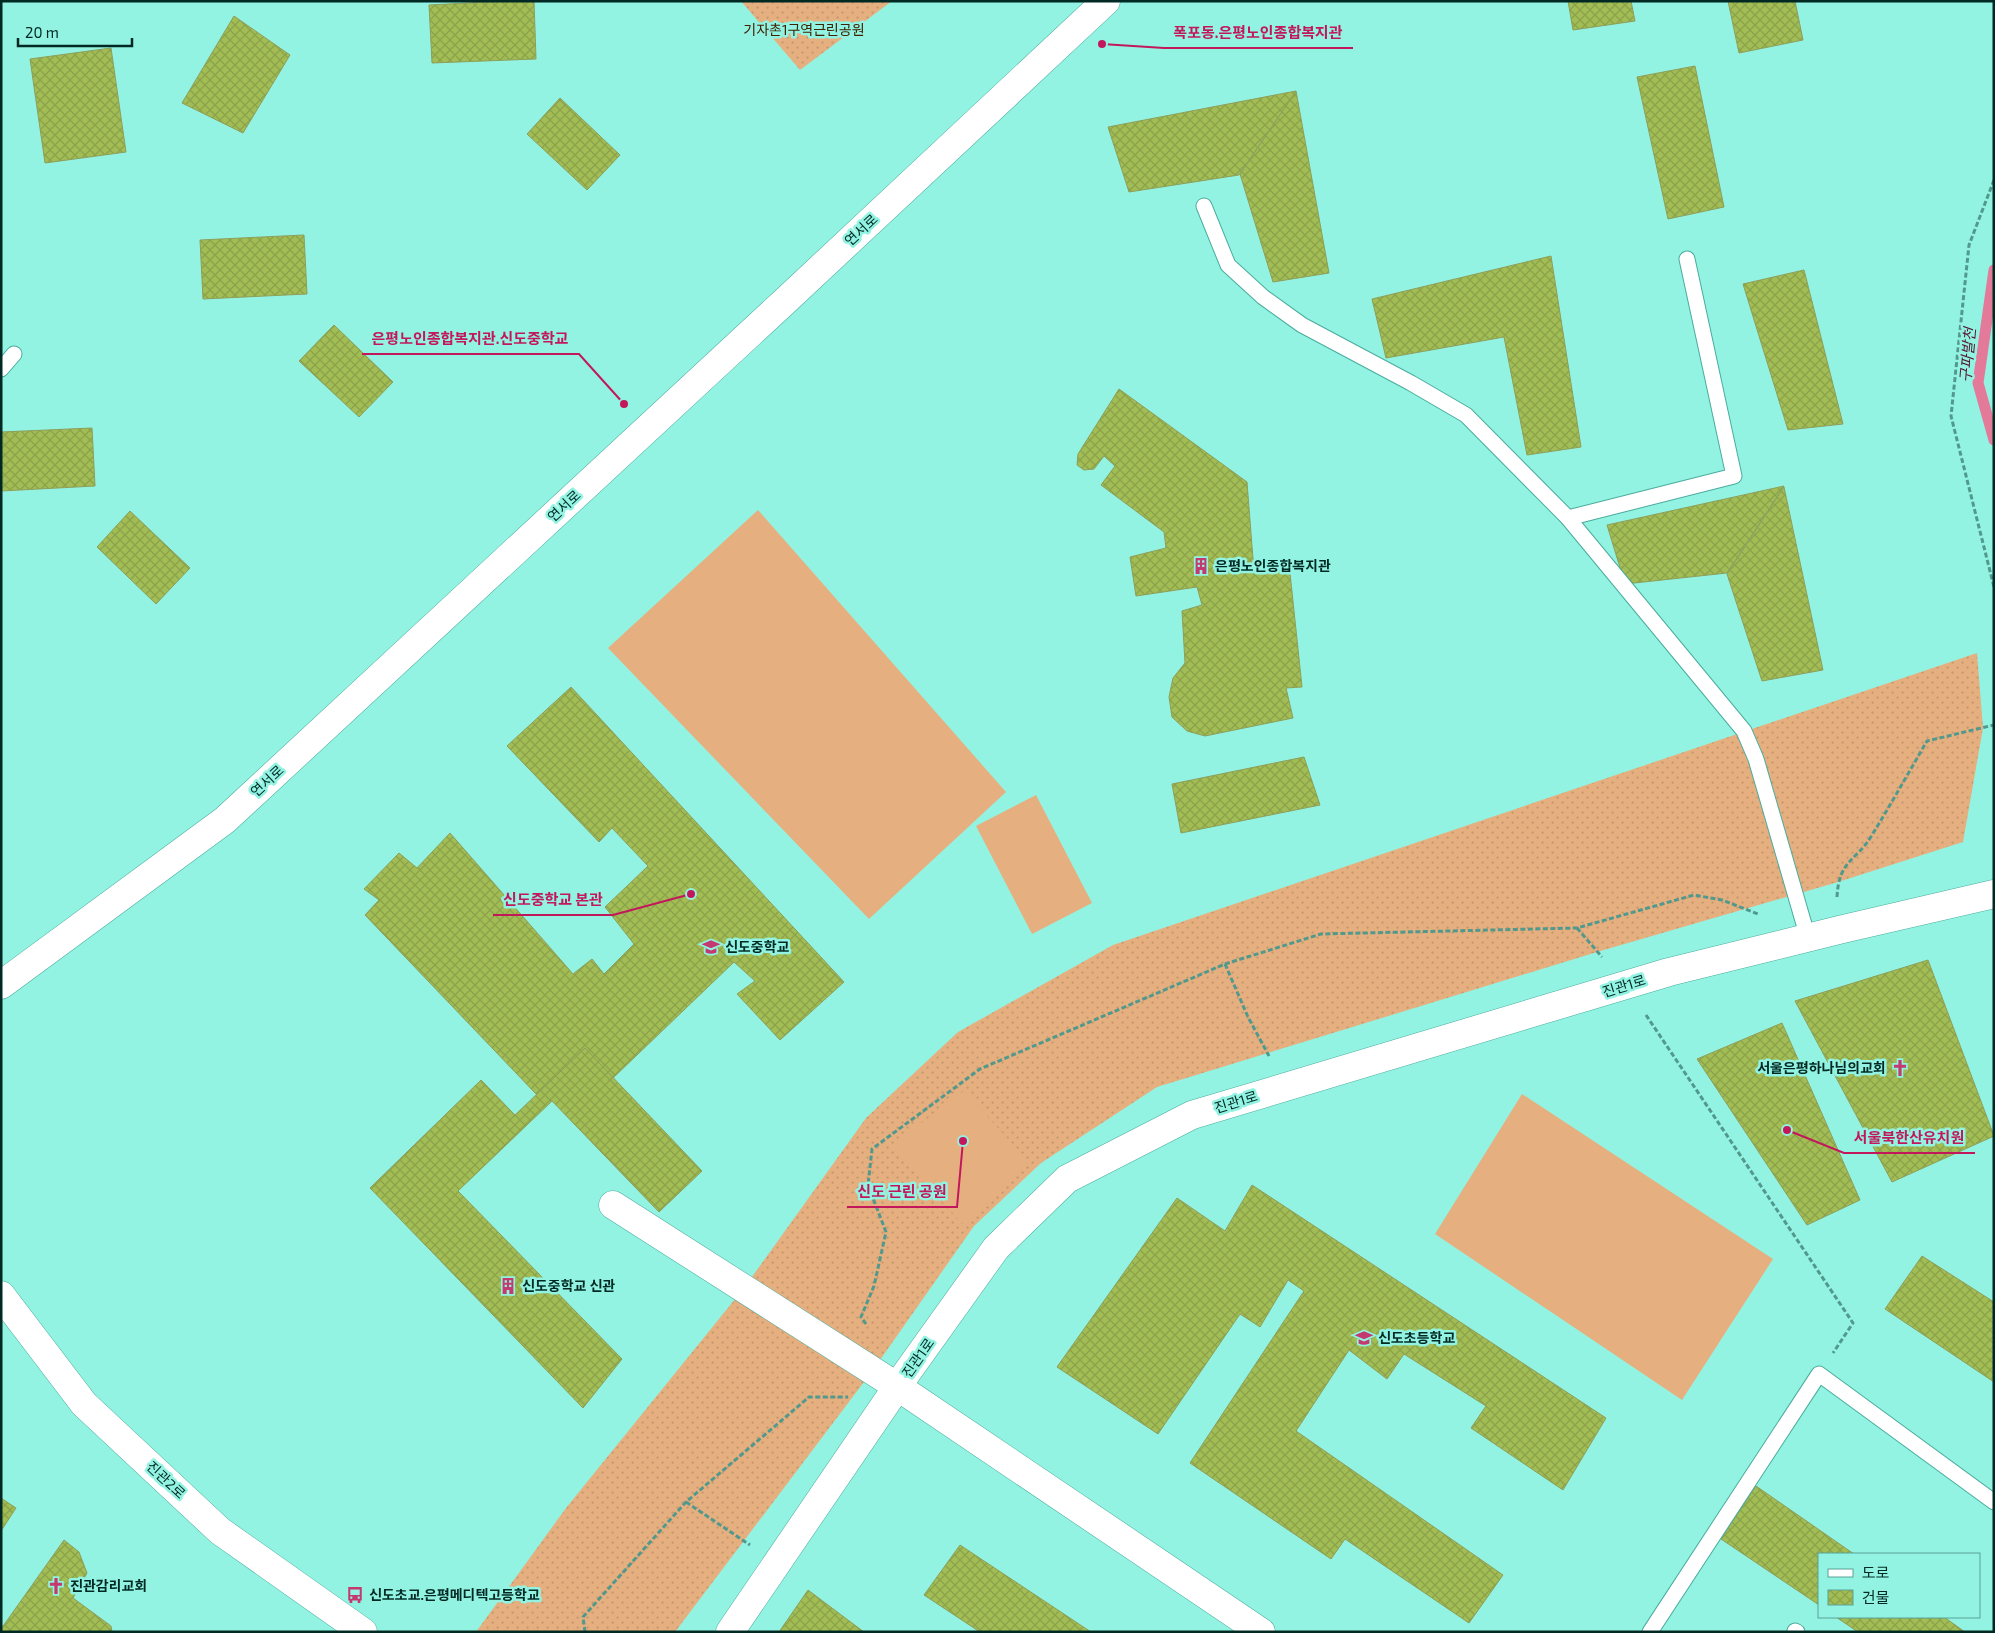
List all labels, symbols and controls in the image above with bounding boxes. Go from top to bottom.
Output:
scale bar [18,15,131,47]
callout: 폭포동.은평노인종합복지관 [1164,18,1353,48]
park label: 기자촌1구역근린공원 [743,21,865,38]
text: 20 m [25,23,59,41]
text: 폭포동.은평노인종합복지관 [1173,23,1343,41]
street label: 연서로 [841,210,881,249]
callout: 은평노인종합복지관.신도중학교 [362,324,579,354]
water label: 구파발천 [1956,324,1979,383]
text: 은평노인종합복지관.신도중학교 [372,329,569,347]
street label: 연서로 [544,486,584,525]
building icon: 은평노인종합복지관 [1191,556,1211,576]
place label: 은평노인종합복지관 [1215,557,1331,574]
street label: 연서로 [247,761,287,800]
callout: 신도중학교 본관 [493,885,613,915]
text: 신도중학교 본관 [503,890,603,908]
school or university icon: 신도중학교 [701,937,721,957]
place label: 신도중학교 [725,938,790,955]
street label: 진관1로 [1600,971,1648,1000]
church icon: 서울은평하나님의교회 [1890,1058,1910,1078]
place label: 서울은평하나님의교회 [1757,1059,1886,1076]
street label: 진관1로 [1212,1087,1260,1116]
callout: 서울북한산유치원 [1844,1123,1975,1153]
text: 서울북한산유치원 [1854,1128,1964,1146]
callout: 신도 근린 공원 [847,1177,957,1207]
text: 신도 근린 공원 [857,1182,947,1200]
building icon: 신도중학교 신관 [498,1276,518,1296]
place label: 신도중학교 신관 [522,1277,615,1294]
school or university icon: 신도초등학교 [1354,1328,1374,1348]
place label: 신도초등학교 [1378,1329,1455,1346]
street label: 진관1로 [898,1335,937,1381]
street label: 진관2로 [144,1458,189,1502]
legend [1818,1553,1980,1618]
text: 도로 [1862,1563,1890,1581]
church icon: 진관감리교회 [46,1576,66,1596]
place label: 진관감리교회 [70,1577,147,1594]
bus stop icon: 신도초교.은평메디텍고등학교 [345,1585,365,1605]
place label: 신도초교.은평메디텍고등학교 [369,1586,540,1603]
text: 건물 [1862,1588,1890,1606]

